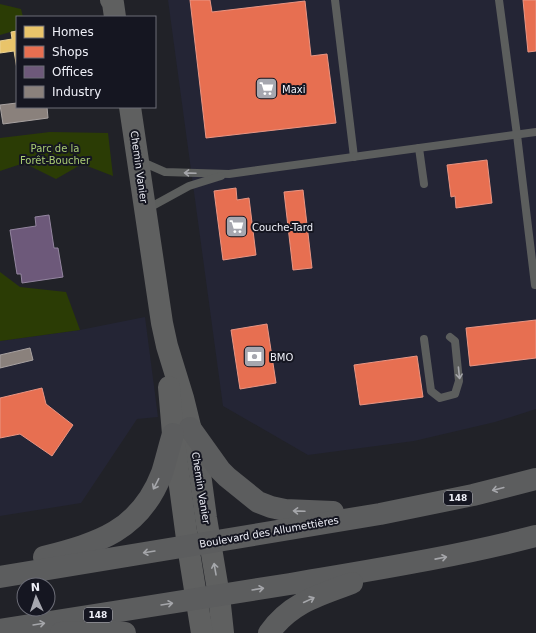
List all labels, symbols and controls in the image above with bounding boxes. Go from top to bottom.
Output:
legend [16,16,156,108]
text: Homes [52,25,94,39]
text: Shops [52,45,88,59]
text: Offices [52,65,93,79]
supermarket icon: Maxi [253,76,279,102]
place label: Maxi [282,84,305,95]
text: Industry [52,85,101,99]
street label: Chemin Vanier [128,130,150,205]
park label: Parc de la Forêt-Boucher [20,143,91,166]
one-way arrow [184,170,197,177]
supermarket icon: Couche-Tard [223,214,249,240]
place label: Couche-Tard [252,222,313,233]
bank icon: BMO [241,344,267,370]
place label: BMO [270,352,293,363]
one-way arrow [455,366,462,379]
street label: Chemin Vanier [190,451,212,526]
one-way arrow [152,478,159,490]
one-way arrow [492,486,505,493]
road number: 148 [444,491,472,505]
one-way arrow [293,507,306,514]
street label: Boulevard des Allumettières [198,514,340,550]
one-way arrow [143,549,156,557]
one-way arrow [434,553,447,561]
one-way arrow [211,563,219,576]
north arrow [16,577,56,617]
text: N [31,581,40,594]
one-way arrow [251,585,264,593]
one-way arrow [303,596,315,603]
one-way arrow [160,600,173,608]
road number: 148 [84,608,112,622]
one-way arrow [32,620,45,628]

